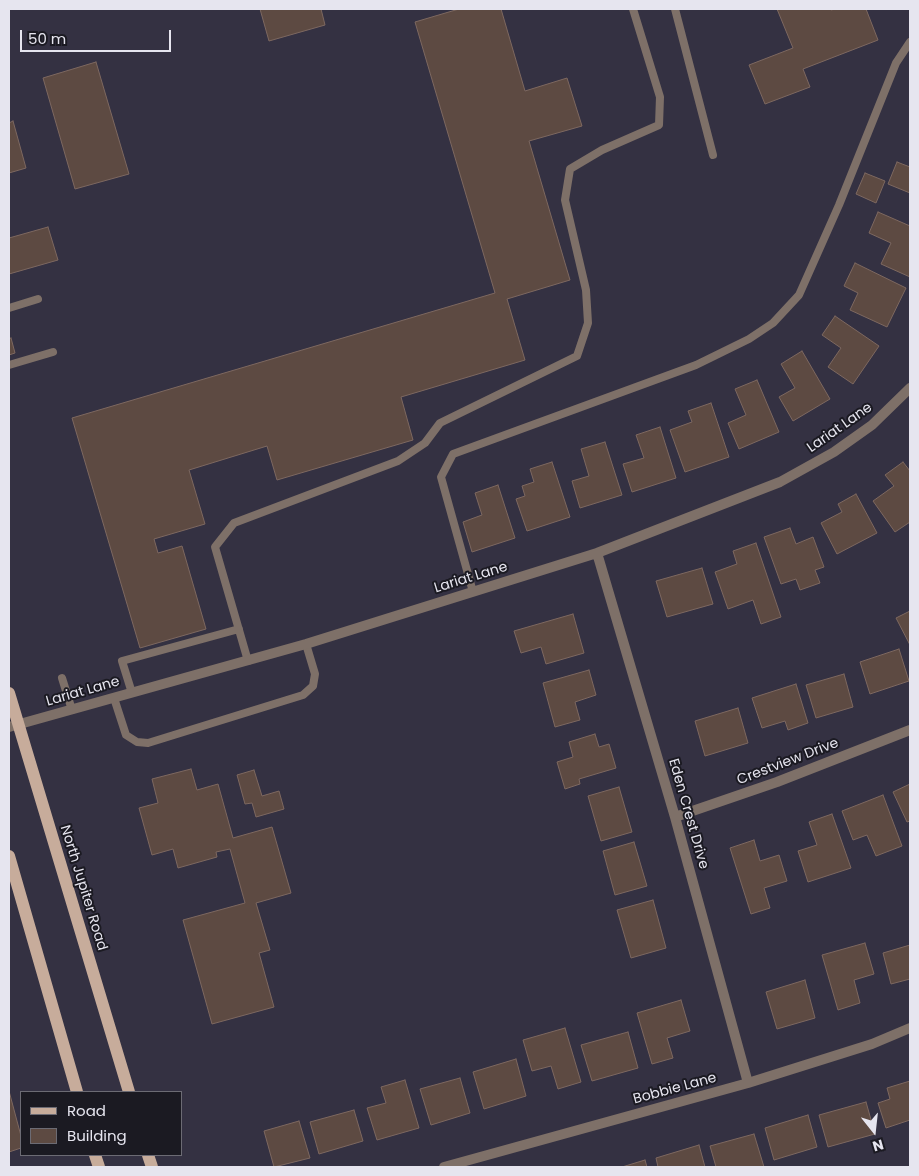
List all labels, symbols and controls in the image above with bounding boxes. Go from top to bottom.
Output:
scale bar [22,20,174,52]
text: 50 m [28,28,66,49]
street label: Lariat Lane [804,399,876,457]
street label: Lariat Lane [432,559,510,597]
street label: Lariat Lane [44,674,122,710]
street label: Crestview Drive [735,735,841,789]
street label: Eden Crest Drive [664,757,712,871]
street label: North Jupiter Road [56,823,110,953]
street label: Bobbie Lane [632,1070,718,1108]
legend [20,1091,182,1156]
text: Road [67,1100,106,1121]
north arrow [849,1106,899,1156]
text: Building [67,1125,127,1146]
text: N [870,1134,886,1156]

